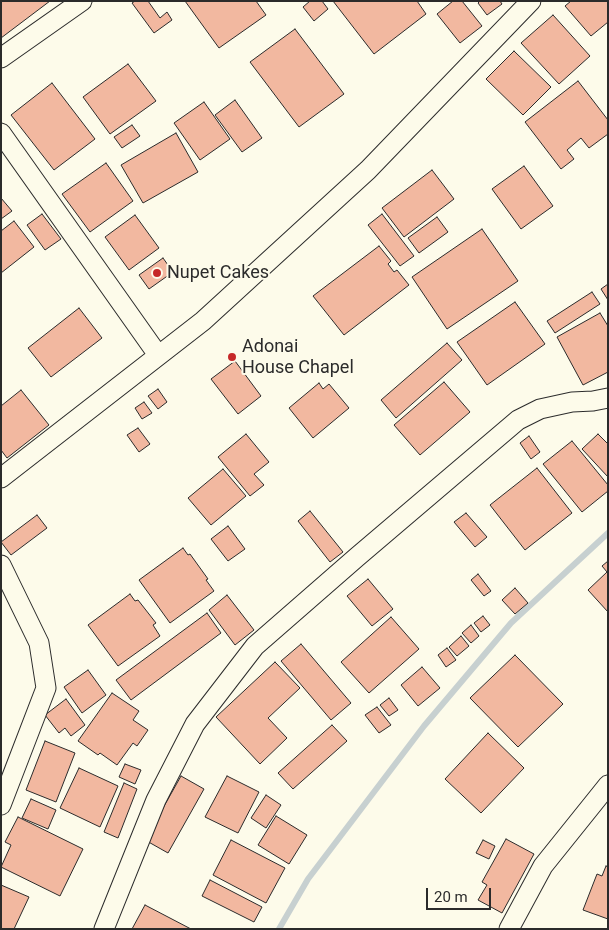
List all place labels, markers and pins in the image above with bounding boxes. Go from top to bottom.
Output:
place label: Nupet Cakes [167,262,269,284]
marker: Nupet Cakes [151,267,163,279]
place label: Adonai House Chapel [242,336,354,378]
marker: Adonai House Chapel [226,351,238,363]

